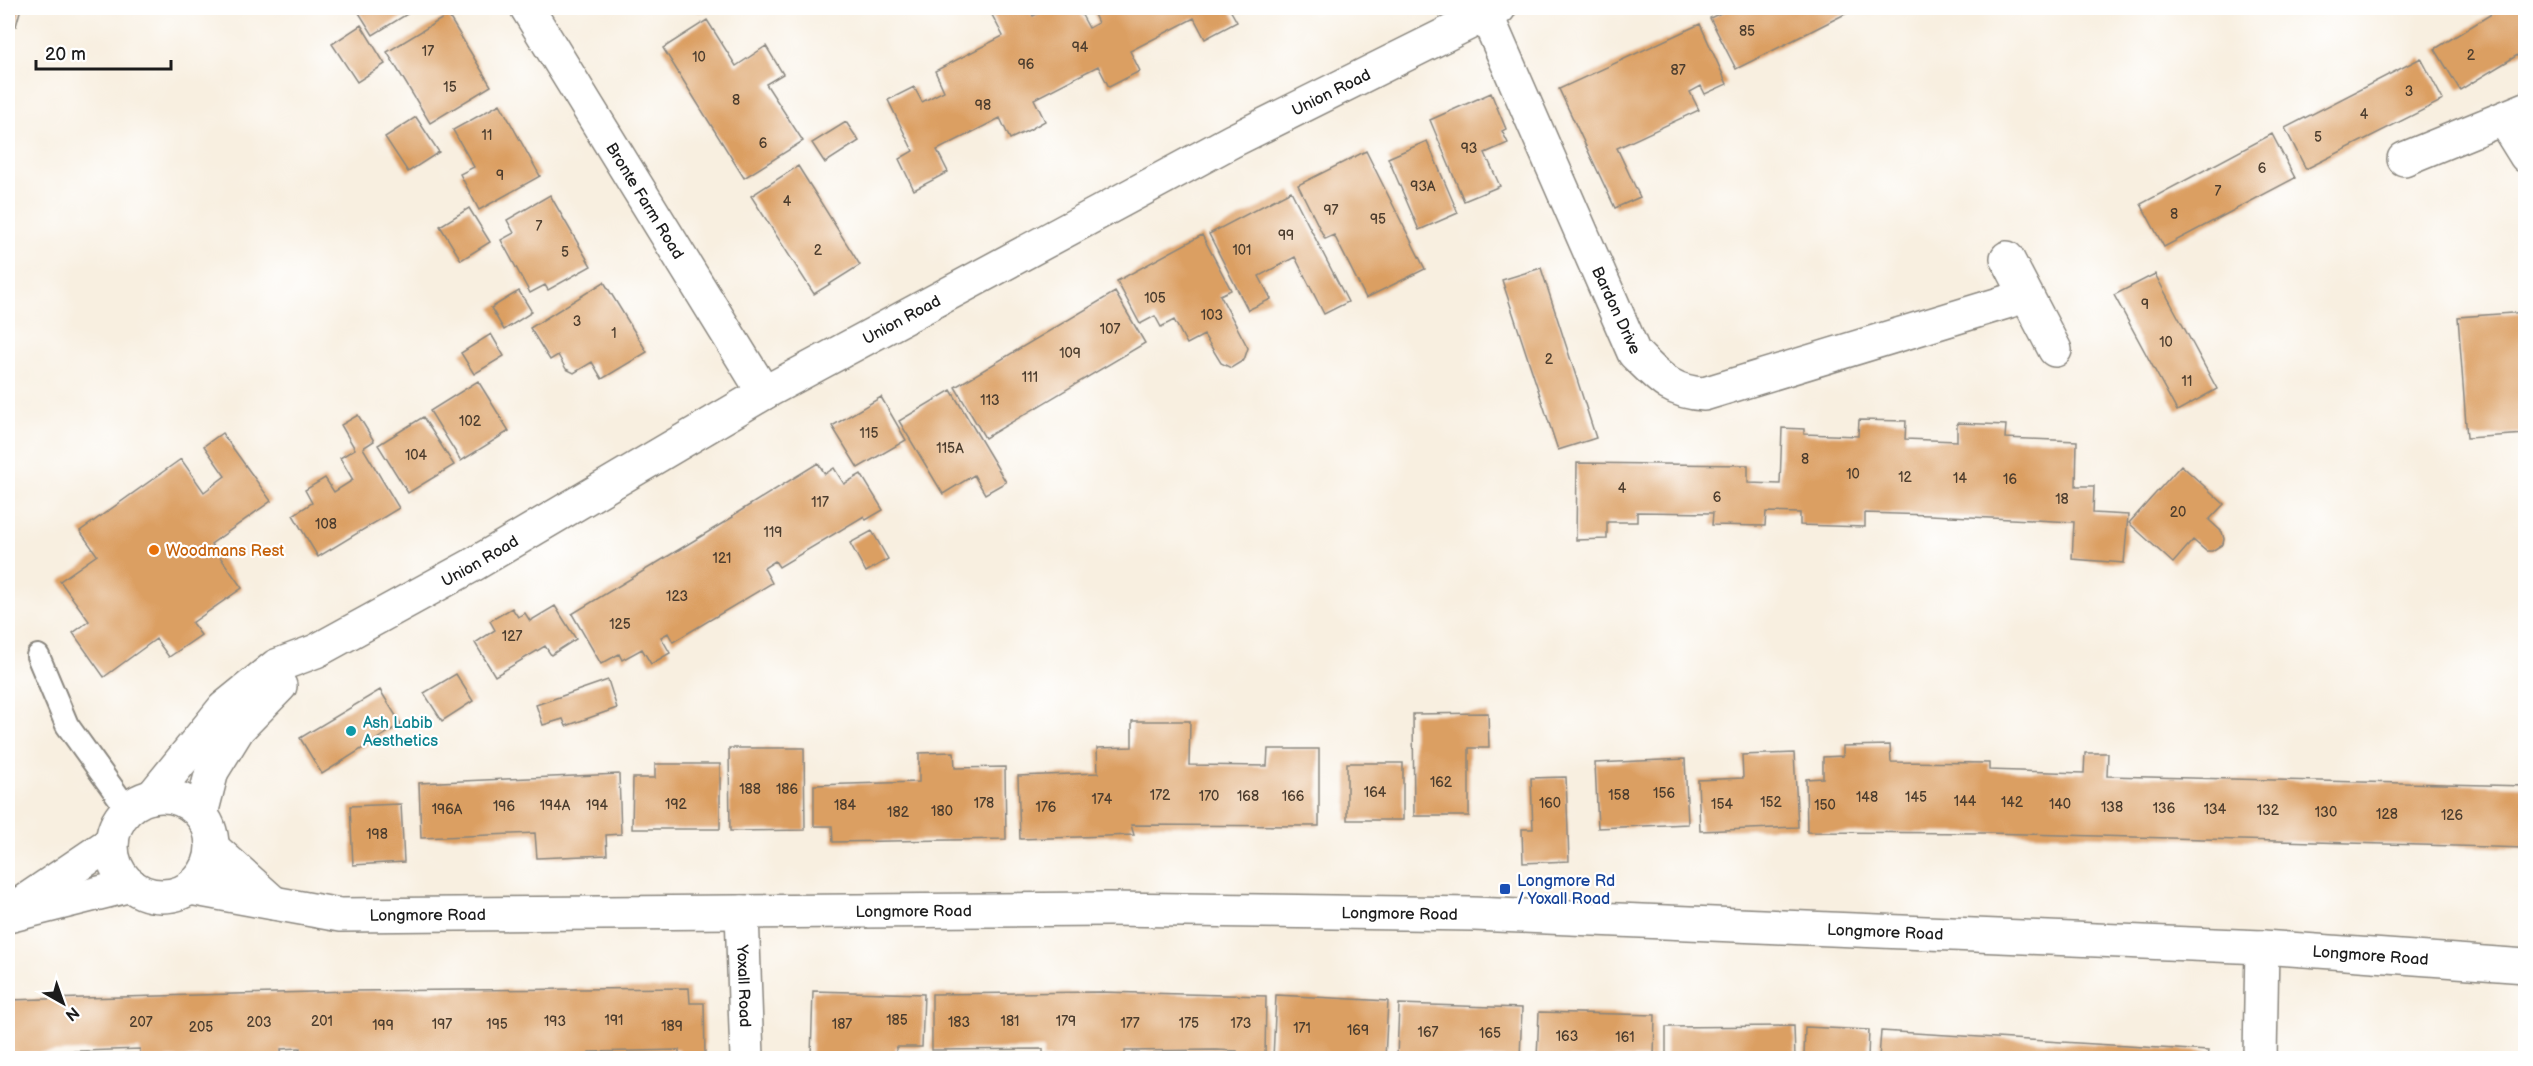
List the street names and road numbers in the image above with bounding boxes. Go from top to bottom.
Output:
street label: Union Road [1289,66,1374,121]
street label: Bronte Farm Road [601,140,687,263]
street label: Bardon Drive [1587,264,1644,358]
street label: Union Road [860,292,944,349]
street label: Union Road [439,532,522,591]
street label: Longmore Road [855,902,972,922]
street label: Longmore Road [1341,904,1458,925]
street label: Longmore Road [369,906,486,926]
street label: Longmore Road [1827,921,1944,945]
street label: Yoxall Road [732,943,754,1028]
street label: Longmore Road [2312,943,2429,970]

